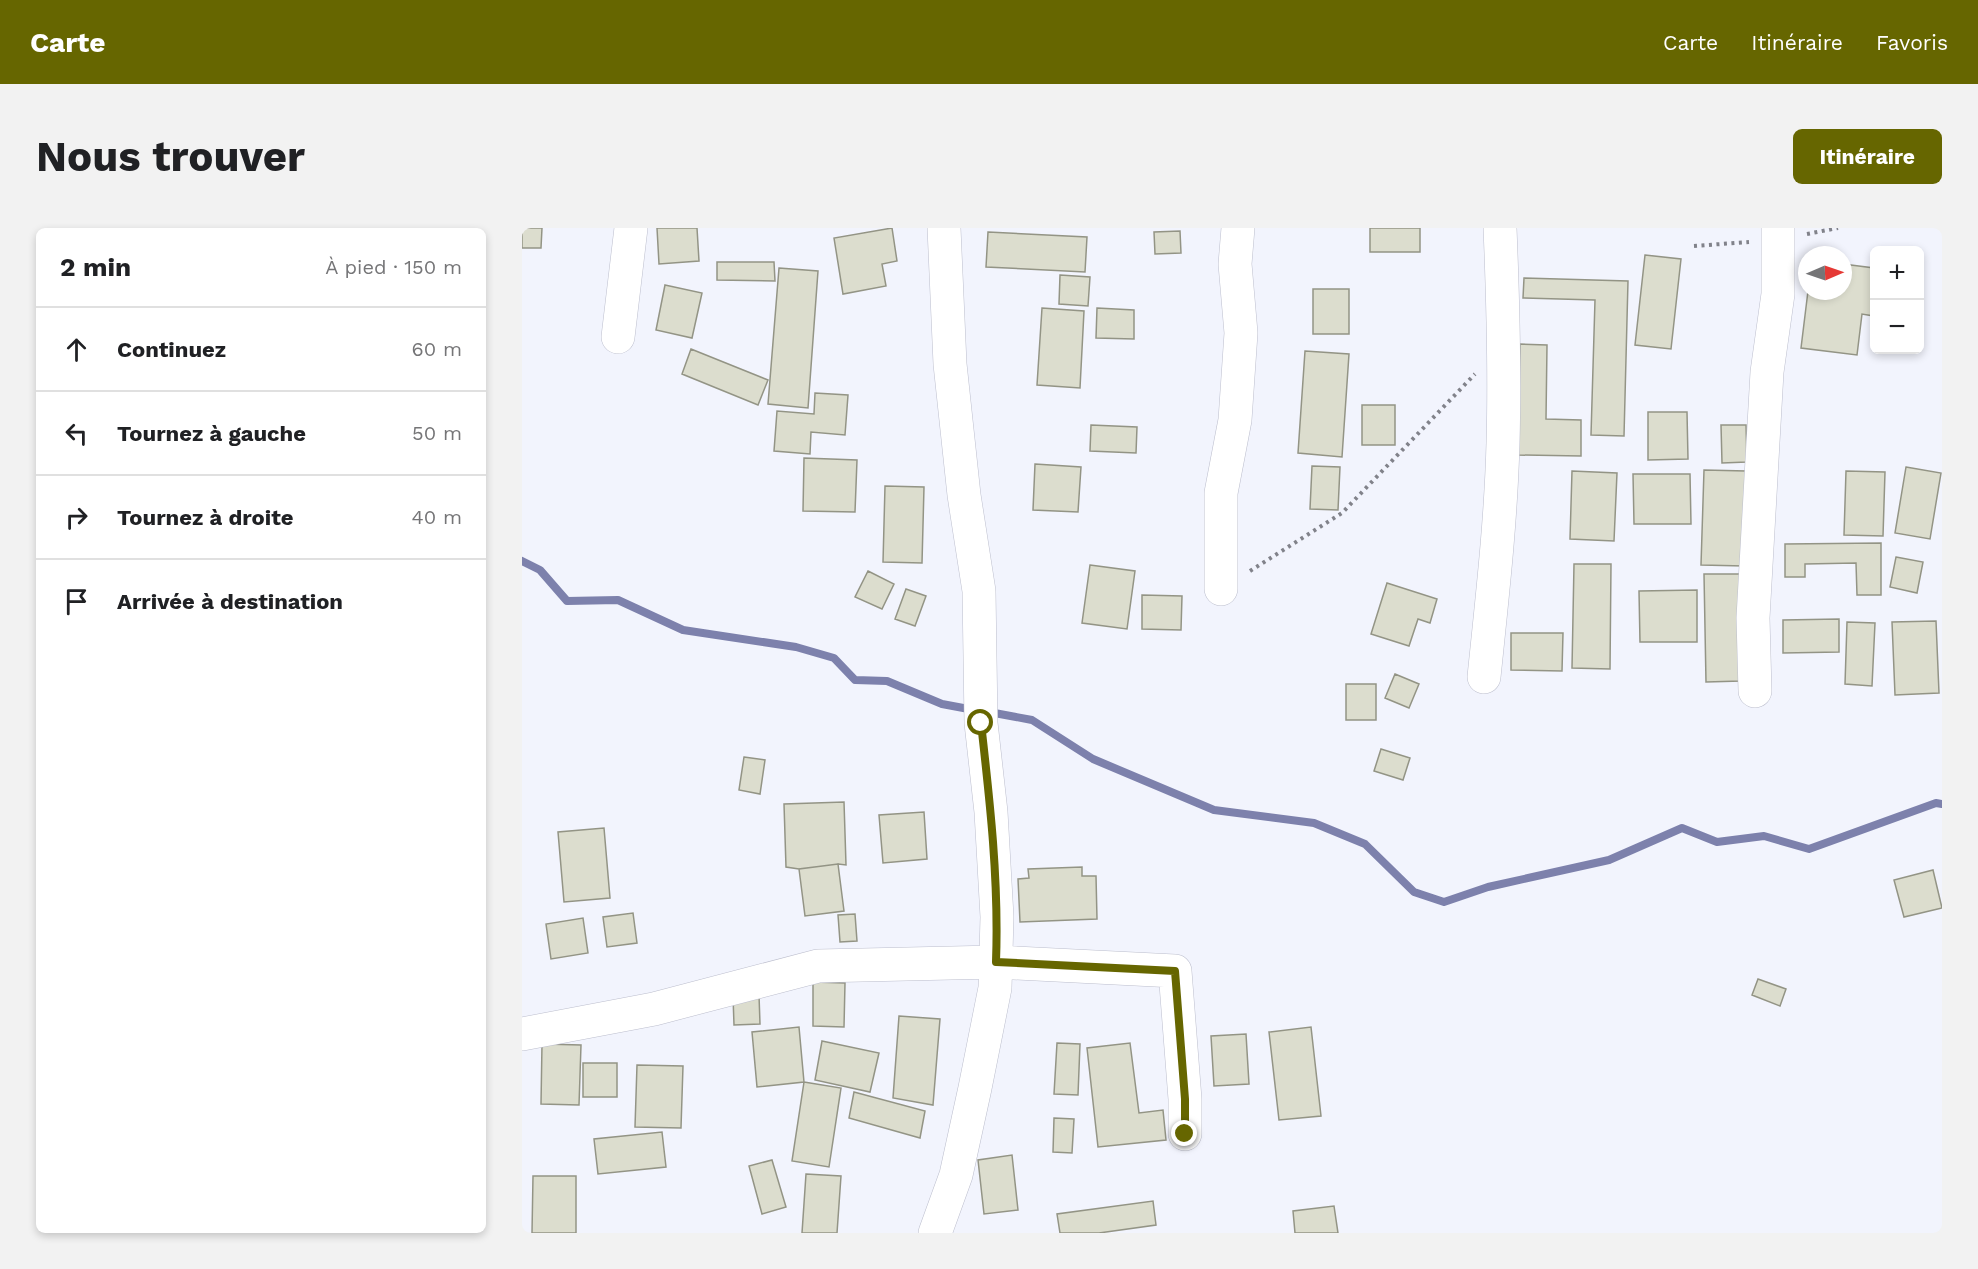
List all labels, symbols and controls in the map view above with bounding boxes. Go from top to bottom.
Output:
text: Carte [30,26,105,59]
text: Carte [1663,30,1718,55]
text: Itinéraire [1751,30,1843,55]
text: Favoris [1876,30,1948,55]
button: Itinéraire [1793,129,1942,184]
text: Nous trouver [36,132,305,181]
north arrow [1798,246,1852,300]
map controls [1870,246,1924,354]
button: + [1870,246,1924,300]
text: 2 min [60,252,131,282]
text: À pied · 150 m [325,255,462,279]
button: − [1870,300,1924,354]
icon: ahead [60,333,93,366]
text: Continuez [117,337,226,362]
text: 60 m [412,337,462,361]
icon: left [60,417,93,450]
text: Tournez à gauche [117,421,306,446]
text: 50 m [412,421,462,445]
icon: right [60,501,93,534]
text: Tournez à droite [117,505,294,530]
text: 40 m [411,505,462,529]
icon: arrive [60,585,93,618]
text: Arrivée à destination [117,589,343,614]
route start [967,709,993,735]
route end [1171,1120,1197,1146]

